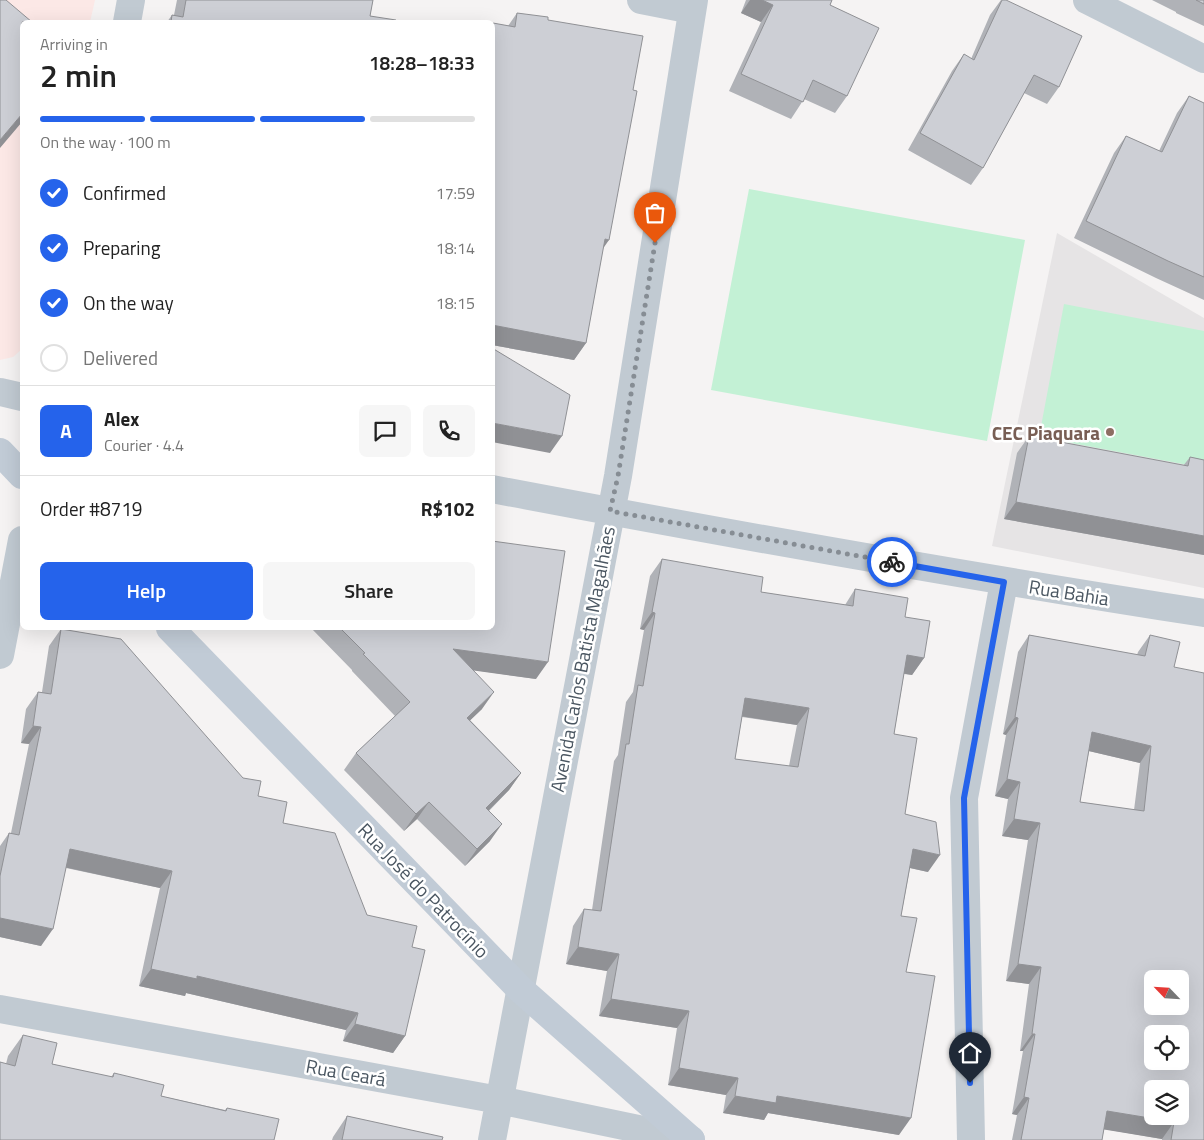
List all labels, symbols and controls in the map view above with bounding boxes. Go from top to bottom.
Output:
text: Arriving in [40,32,108,56]
text: 18:28–18:33 [369,48,475,77]
text: 2 min [40,51,117,99]
text: On the way · 100 m [40,130,171,154]
text: Confirmed [83,178,166,207]
icon: check [40,179,68,207]
text: 17:59 [436,181,475,205]
pin [634,192,676,243]
icon: bag [641,199,669,227]
text: Preparing [83,233,160,262]
icon: check [40,234,68,262]
text: 18:14 [436,236,475,260]
text: On the way [83,288,174,317]
icon: check [40,289,68,317]
text: 18:15 [436,291,475,315]
text: Delivered [83,343,158,372]
text: Alex [104,404,139,433]
button: chat [359,405,411,457]
button: phone [423,405,475,457]
text: A [60,416,72,445]
place label: CEC Piaquara [992,418,1100,447]
marker: CEC Piaquara [1104,426,1116,438]
text: Courier · 4.4 [104,433,184,457]
text: Order #8719 [40,494,142,523]
text: R$102 [421,494,475,523]
street label: Avenida Carlos Batista Magalhães [542,524,622,794]
courier [867,537,917,587]
icon: bike [878,548,906,576]
button: Help [40,562,253,620]
button: Share [263,562,475,620]
street label: Rua Bahia [1027,571,1112,613]
street label: Rua José do Patrocínio [352,816,496,964]
north arrow [1144,970,1189,1015]
map controls [1144,970,1189,1125]
button: locate [1144,1025,1189,1070]
pin [949,1032,991,1083]
icon: home [956,1039,984,1067]
street label: Rua Ceará [304,1051,389,1093]
button: layers [1144,1080,1189,1125]

